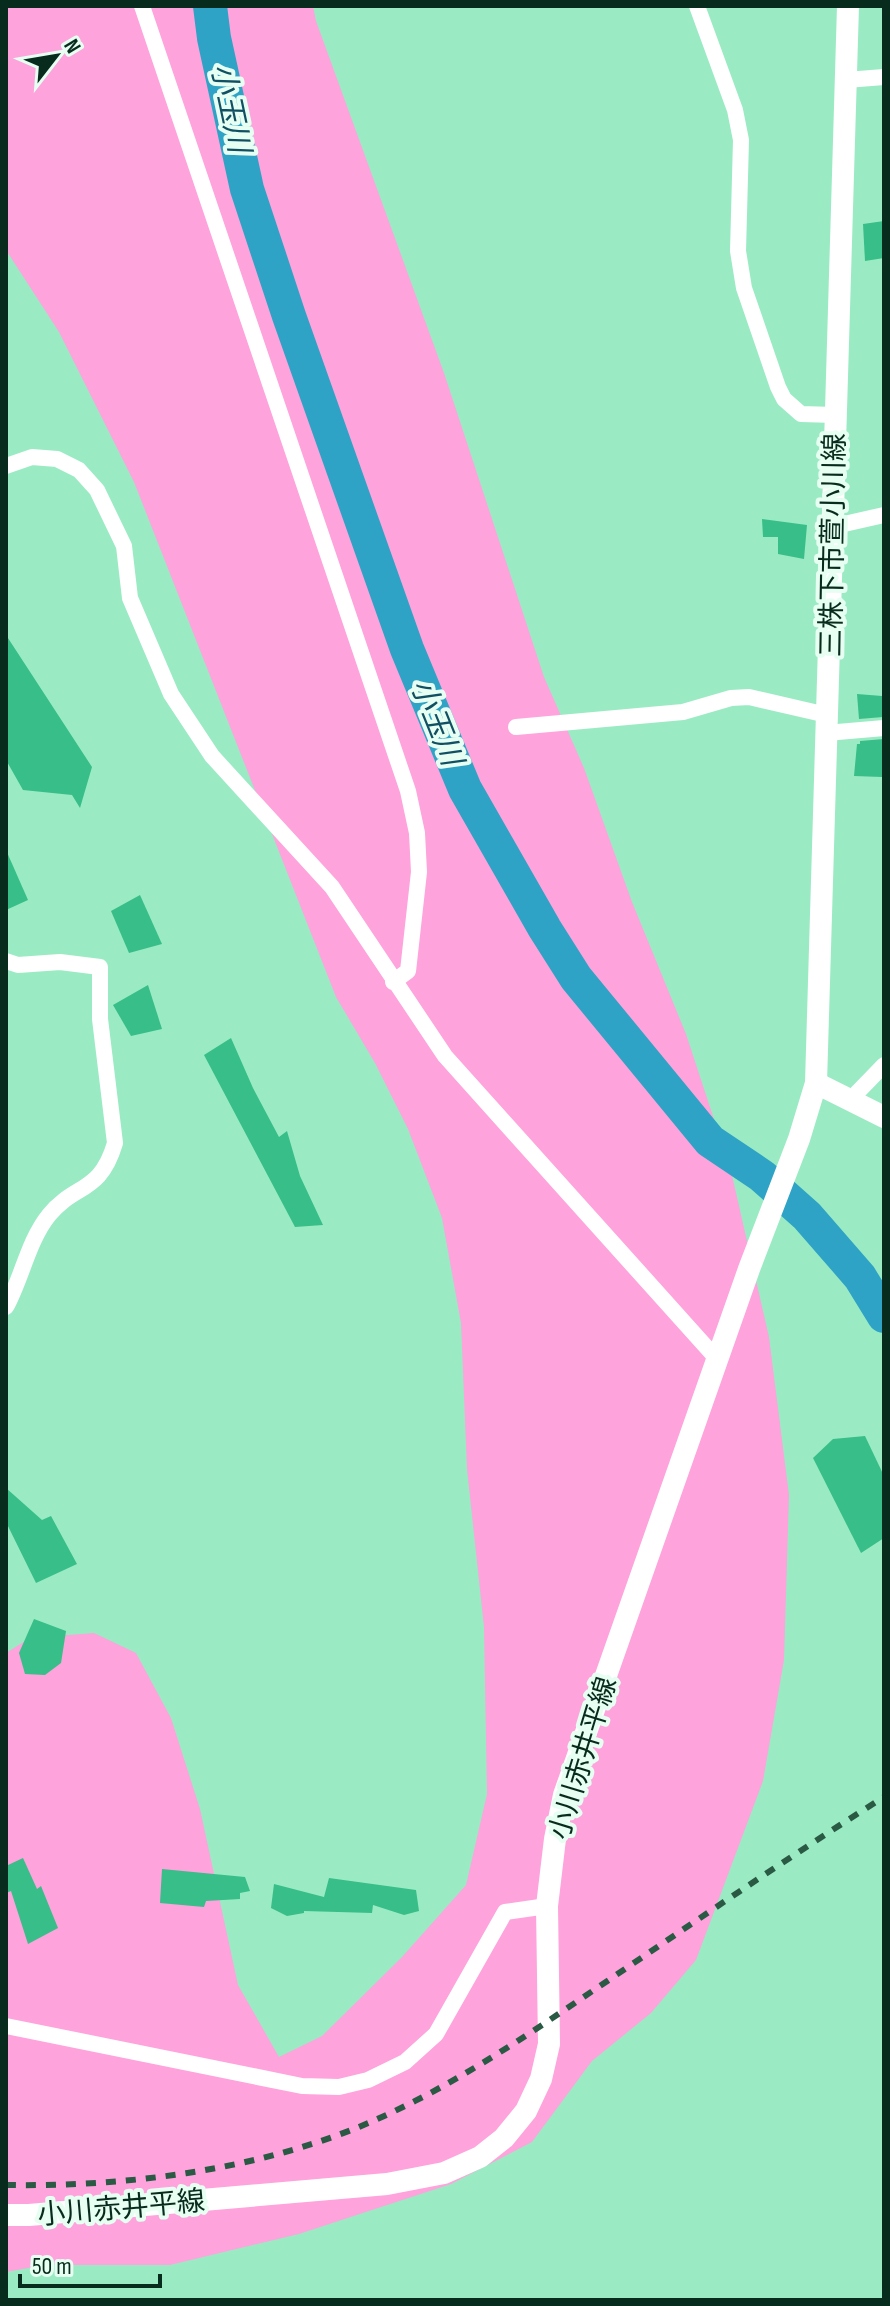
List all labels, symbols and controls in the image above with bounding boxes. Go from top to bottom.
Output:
north arrow [16,16,96,96]
text: N [57,34,86,58]
water label: 小玉川 [203,60,258,159]
street label: 三株下市萱小川線 [815,433,852,657]
water label: 小玉川 [403,674,471,774]
street label: 小川赤井平線 [543,1673,624,1844]
street label: 小川赤井平線 [36,2185,206,2232]
scale bar [20,2238,160,2288]
text: 50 m [32,2252,72,2281]

